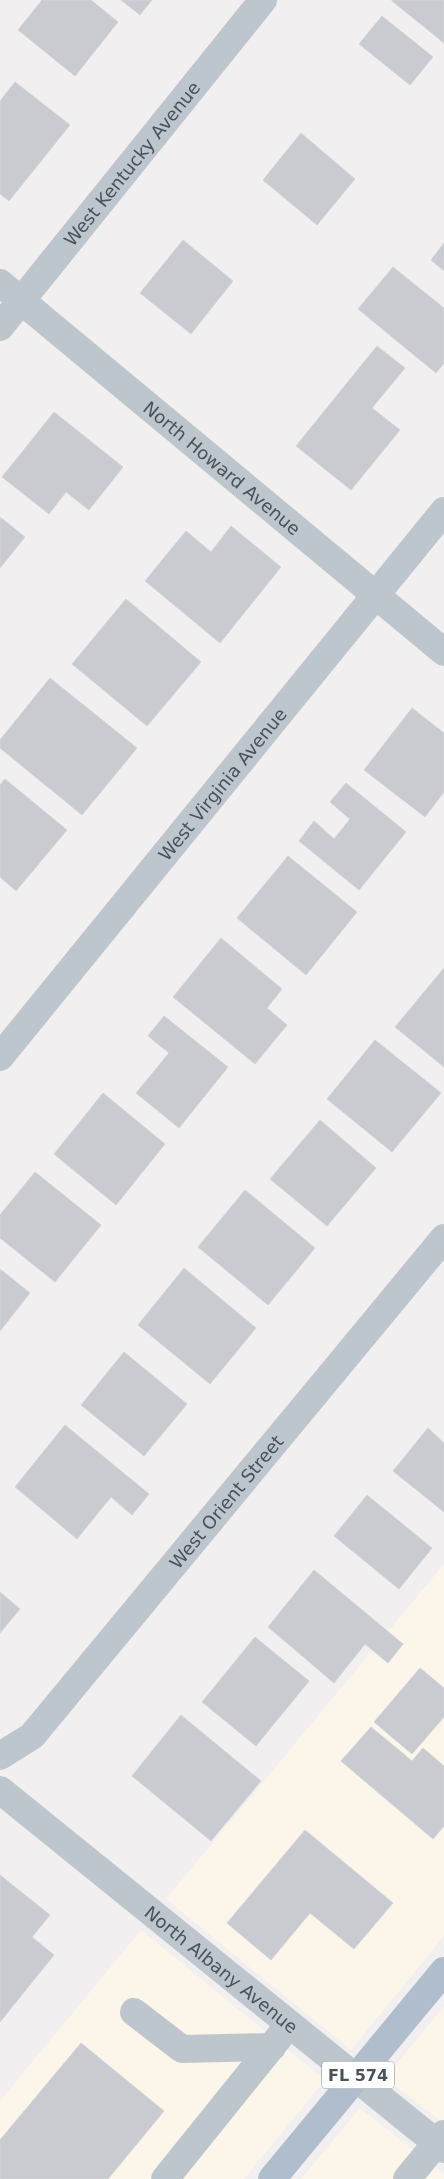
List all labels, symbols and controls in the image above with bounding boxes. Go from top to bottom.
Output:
street label: West Kentucky Avenue [59,77,204,250]
street label: North Howard Avenue [140,396,305,539]
street label: West Virginia Avenue [154,703,290,864]
street label: West Orient Street [165,1431,287,1572]
street label: North Albany Avenue [141,1901,302,2037]
road number: FL 574 [322,2062,394,2088]

